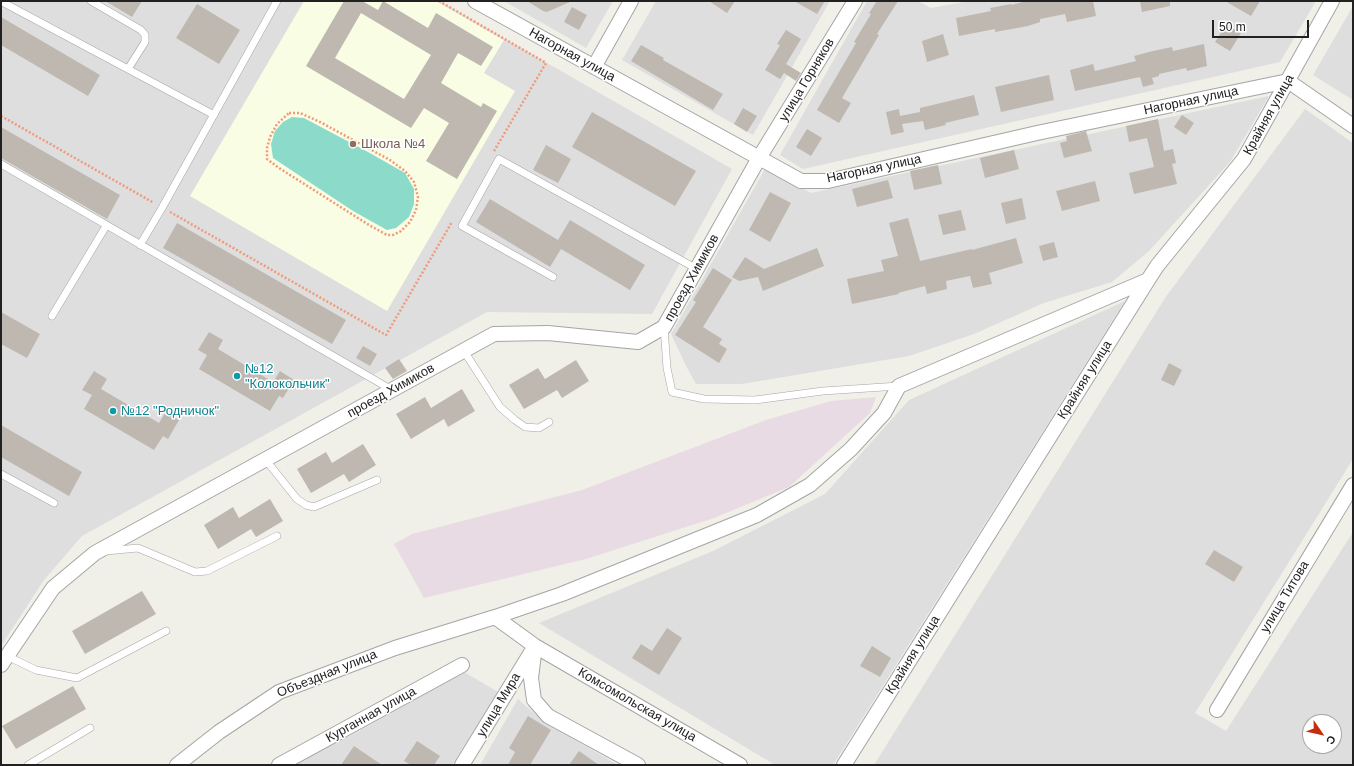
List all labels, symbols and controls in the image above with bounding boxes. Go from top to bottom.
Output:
scale bar [1214,12,1311,38]
text: 50 m [1219,20,1246,34]
street label: Нагорная улица [526,25,618,85]
street label: улица Горняков [776,36,838,124]
street label: Крайняя улица [1240,72,1298,158]
street label: Нагорная улица [1142,83,1240,119]
place label: Школа №4 [361,136,425,152]
marker: Школа №4 [348,139,358,149]
street label: Нагорная улица [825,151,923,187]
street label: проезд Химиков [662,232,722,324]
street label: Крайняя улица [1055,338,1115,422]
place label: №12 "Колокольчик" [245,361,330,392]
street label: проезд Химиков [345,361,437,421]
marker: №12 "Колокольчик" [232,371,242,381]
place label: №12 "Родничок" [121,403,219,419]
marker: №12 "Родничок" [108,406,118,416]
street label: улица Титова [1257,558,1313,636]
street label: Крайняя улица [883,613,943,697]
street label: Объездная улица [275,647,379,701]
street label: Комсомольская улица [575,665,699,745]
street label: улица Мира [474,670,524,740]
street label: Курганная улица [323,684,419,746]
north arrow [1302,714,1342,754]
text: С [1324,733,1338,747]

